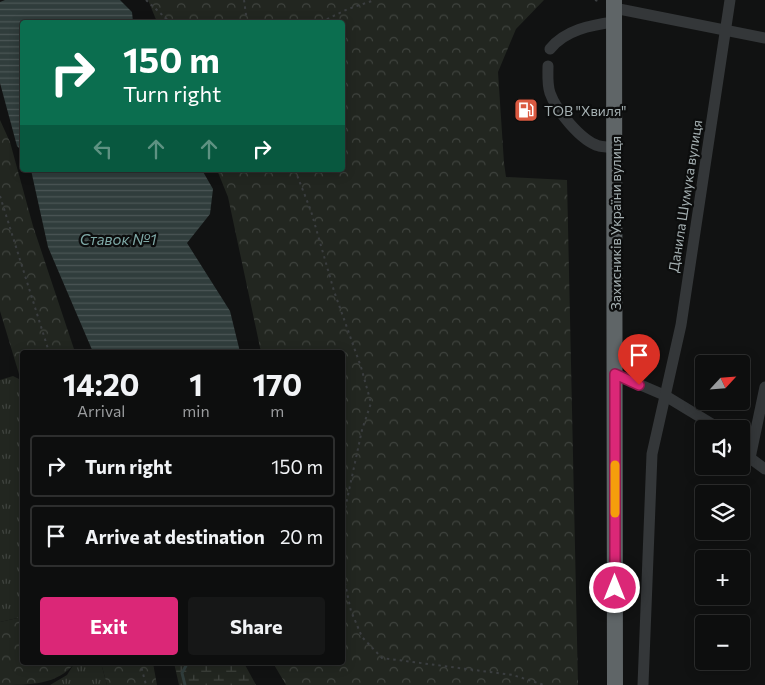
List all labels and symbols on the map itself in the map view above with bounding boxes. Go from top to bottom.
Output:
fuel station icon: ТОВ "Хвиля" [513,97,539,123]
place label: ТОВ "Хвиля" [544,102,627,119]
street label: Данила Шумука вулиця [665,118,705,274]
street label: Захисників України вулиця [607,136,624,310]
water label: Ставок №1 [80,230,157,248]
pin [618,334,660,385]
north arrow [695,355,750,410]
position arrow [588,561,640,613]

